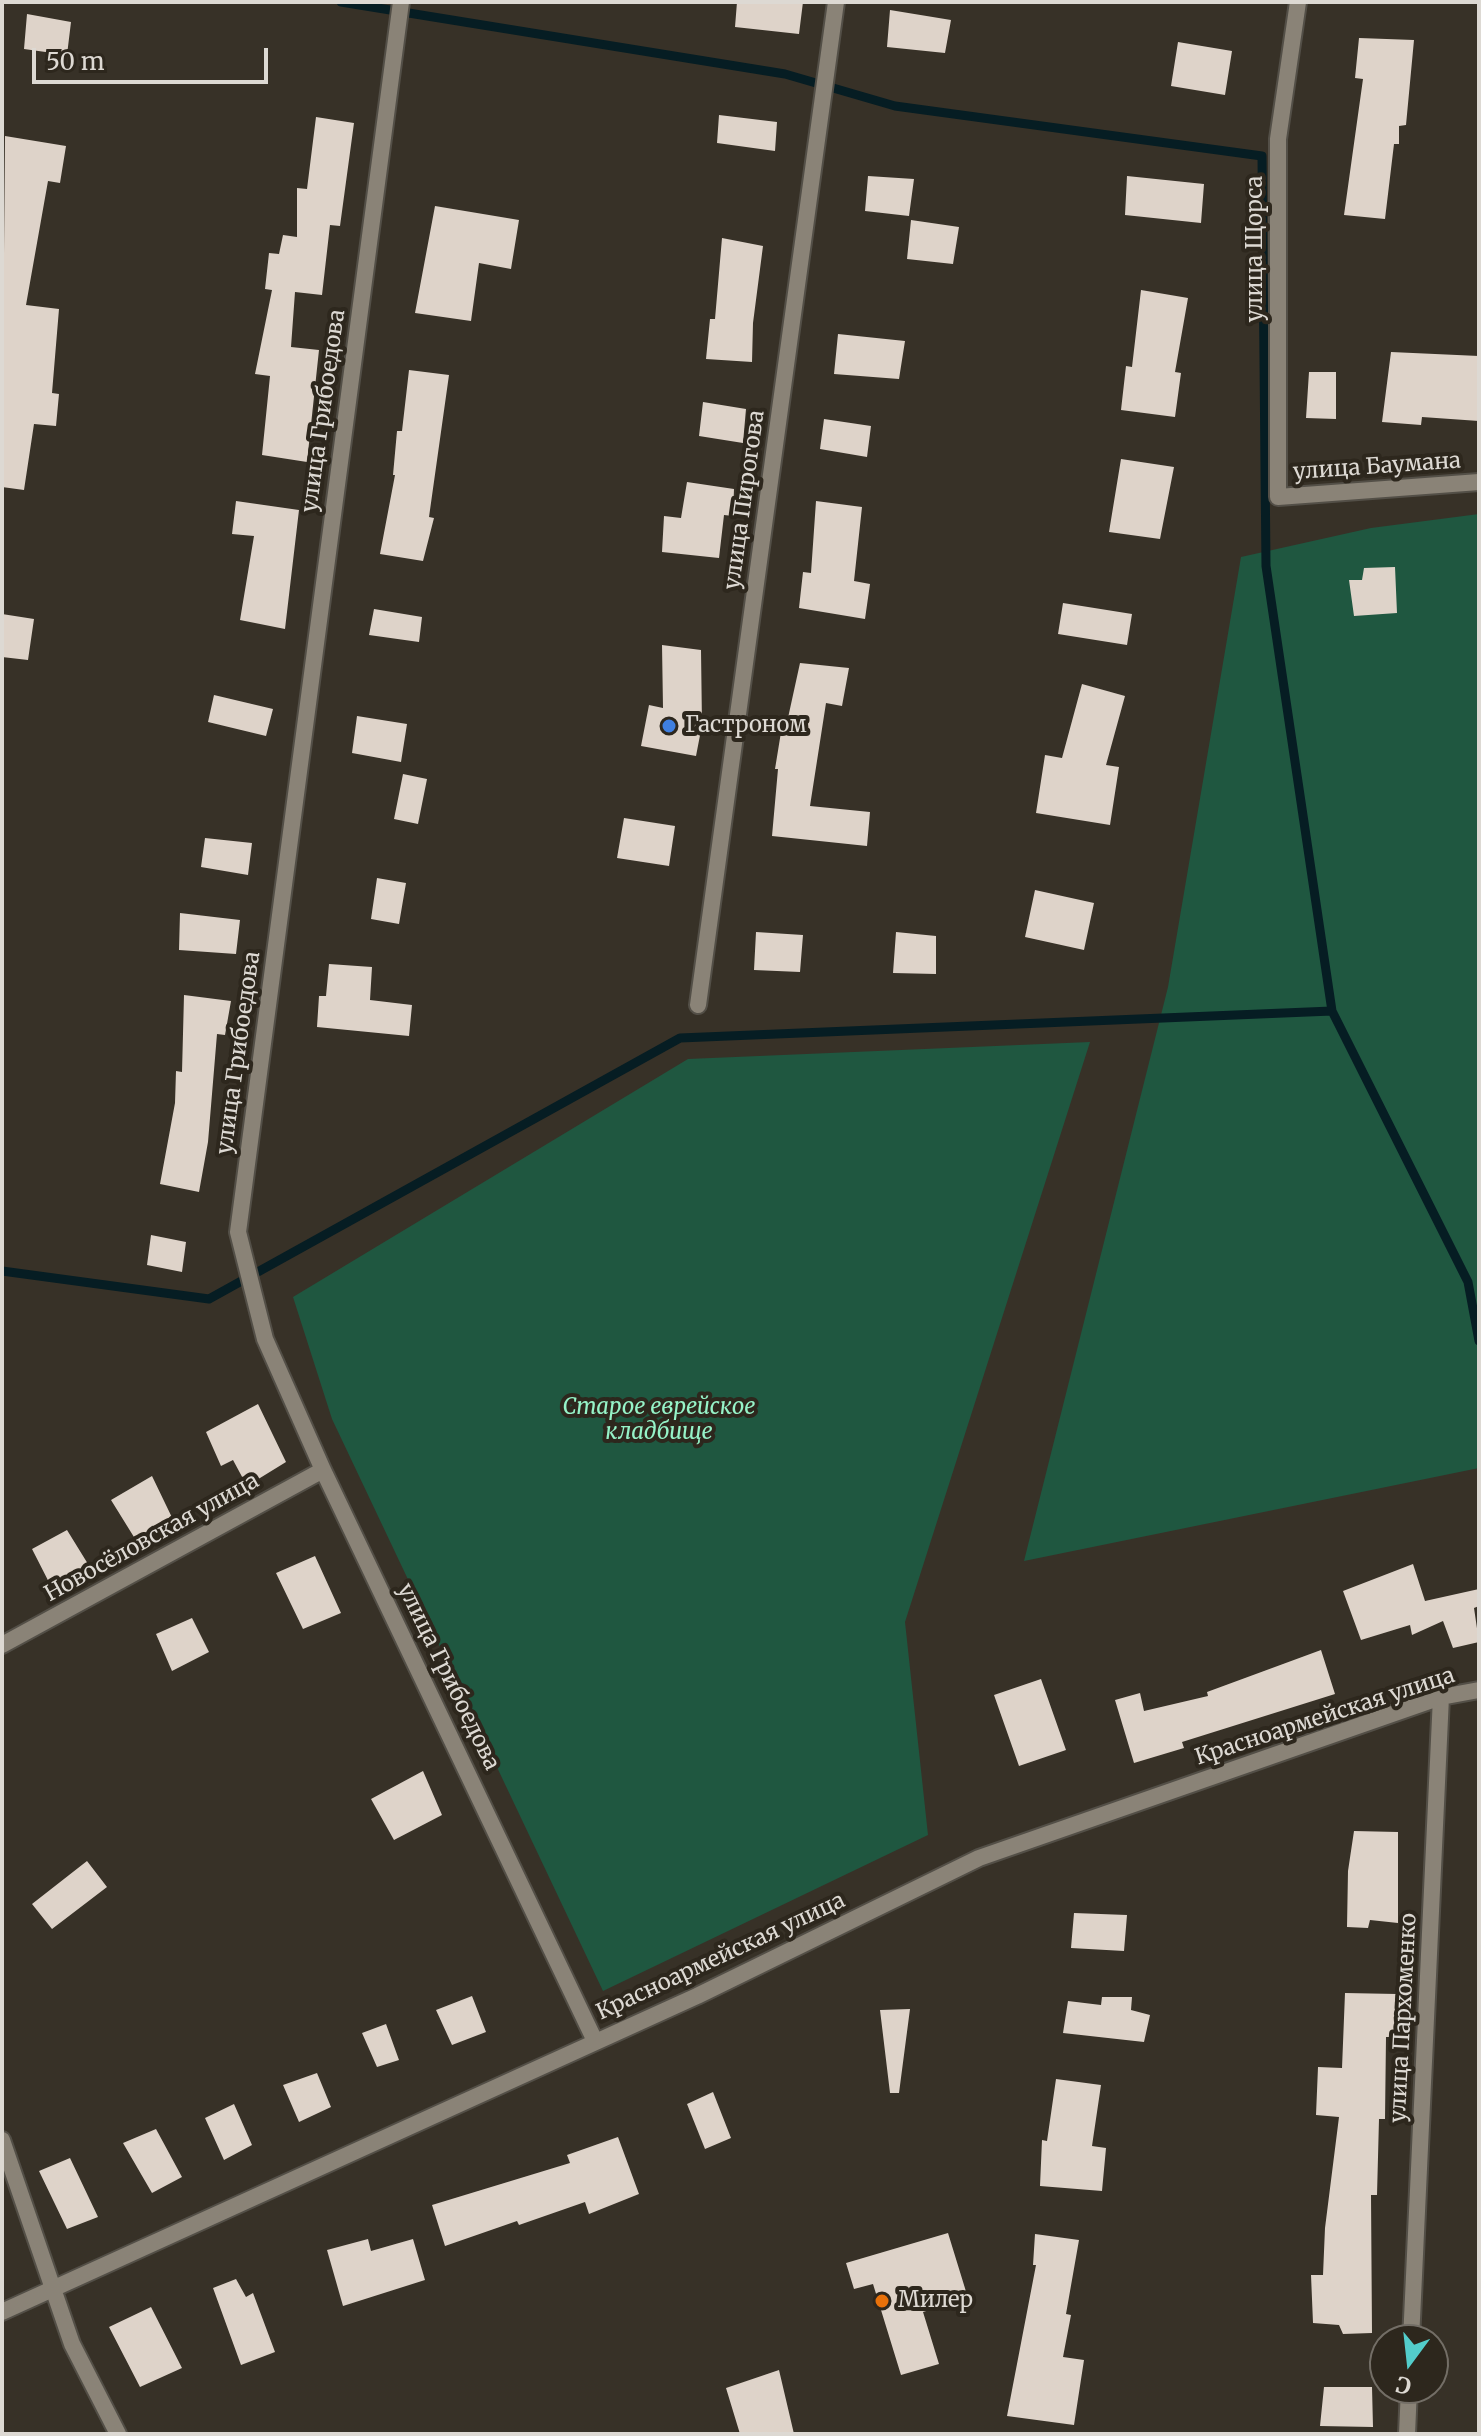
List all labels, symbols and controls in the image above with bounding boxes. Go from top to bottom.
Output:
scale bar [36,32,272,82]
text: 50 m [46,46,105,77]
street label: улица Щорса [1243,176,1269,322]
street label: улица Грибоедова [297,308,351,514]
street label: улица Пирогова [719,409,771,591]
street label: улица Баумана [1292,448,1462,486]
place label: Гастроном [685,713,807,739]
marker: Гастроном [660,717,678,735]
street label: улица Грибоедова [212,950,266,1156]
park label: Старое еврейское кладбище [562,1395,756,1446]
street label: Новосёловская улица [40,1468,264,1608]
street label: улица Грибоедова [391,1579,505,1775]
street label: Красноармейская улица [1192,1663,1458,1771]
street label: Красноармейская улица [592,1888,850,2026]
street label: улица Пархоменко [1385,1912,1423,2124]
place label: Милер [898,2288,973,2314]
marker: Милер [873,2292,891,2310]
north arrow [1369,2324,1449,2404]
text: С [1393,2370,1414,2401]

